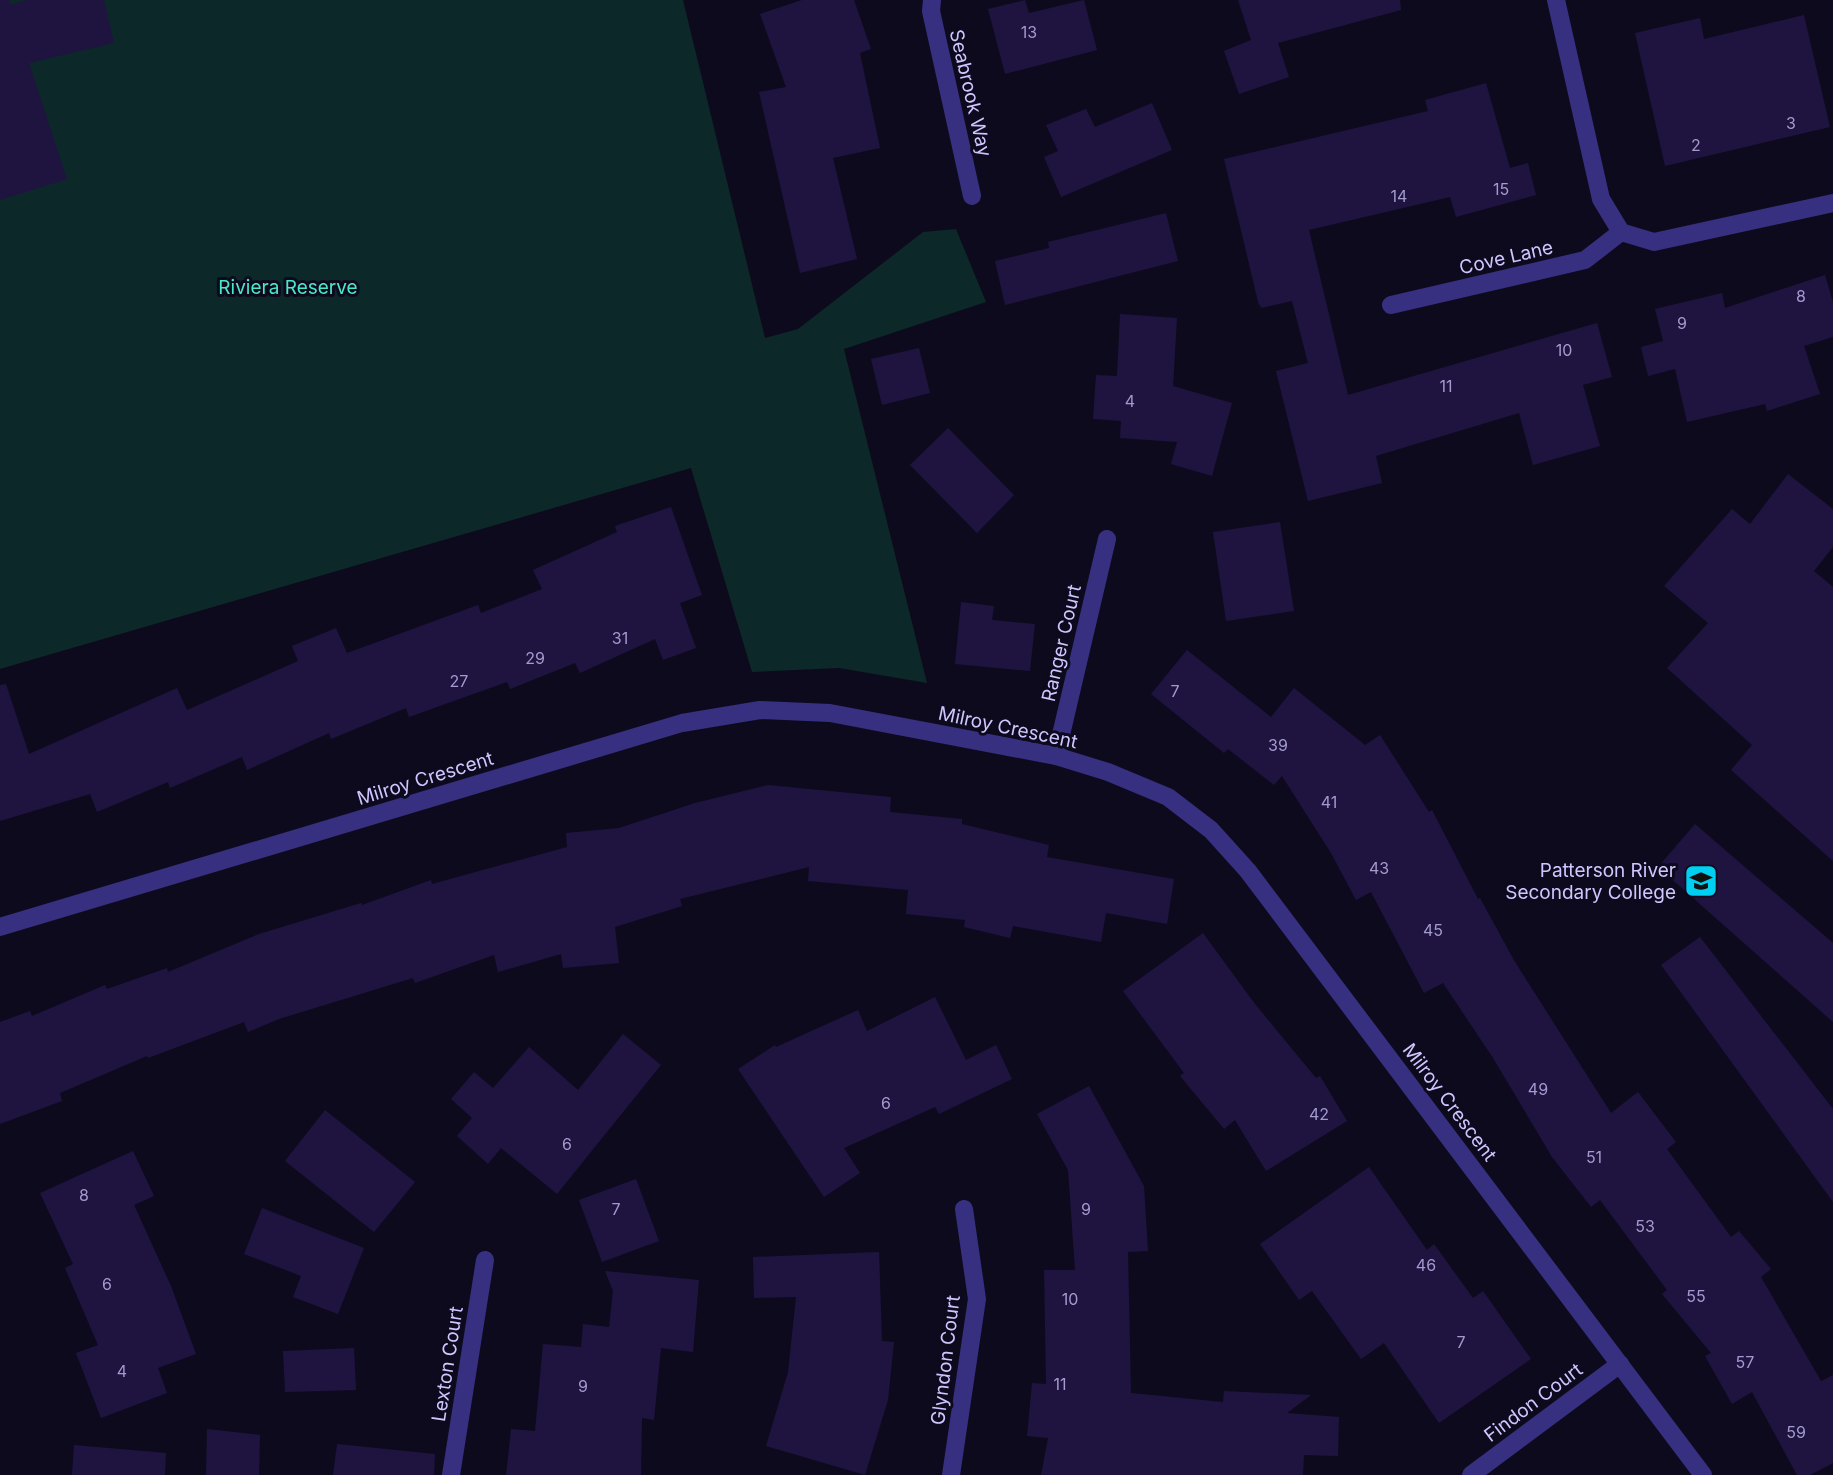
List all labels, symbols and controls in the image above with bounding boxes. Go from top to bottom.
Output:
house number: 13 [1021,22,1037,42]
street label: Seabrook Way [945,27,996,159]
house number: 3 [1786,113,1796,133]
house number: 2 [1691,135,1701,155]
house number: 15 [1493,179,1509,199]
house number: 14 [1391,186,1407,206]
street label: Cove Lane [1457,236,1555,279]
park label: Riviera Reserve [218,276,358,299]
house number: 8 [1796,286,1806,306]
house number: 9 [1677,313,1687,333]
house number: 10 [1556,340,1572,360]
house number: 11 [1439,376,1453,396]
house number: 4 [1125,391,1135,411]
street label: Ranger Court [1037,582,1086,704]
house number: 31 [612,628,628,648]
house number: 29 [525,648,545,668]
house number: 27 [450,671,468,691]
house number: 7 [1170,681,1180,701]
street label: Milroy Crescent [936,702,1079,753]
house number: 39 [1268,735,1288,755]
street label: Milroy Crescent [354,747,496,810]
house number: 41 [1321,792,1337,812]
house number: 43 [1369,858,1389,878]
place label: Patterson River Secondary College [1505,859,1676,904]
school or university icon: Patterson River Secondary College [1682,862,1720,900]
house number: 45 [1423,920,1443,940]
street label: Milroy Crescent [1398,1039,1501,1166]
house number: 49 [1528,1079,1548,1099]
house number: 6 [881,1093,891,1113]
house number: 42 [1309,1104,1329,1124]
house number: 6 [562,1134,572,1154]
house number: 51 [1586,1147,1602,1167]
house number: 8 [79,1185,89,1205]
house number: 7 [611,1199,621,1219]
house number: 9 [1081,1199,1091,1219]
house number: 53 [1635,1216,1655,1236]
house number: 46 [1416,1255,1436,1275]
house number: 6 [102,1274,112,1294]
house number: 55 [1686,1286,1706,1306]
house number: 10 [1062,1289,1078,1309]
street label: Glyndon Court [926,1294,965,1426]
street label: Lexton Court [427,1305,468,1423]
house number: 7 [1456,1332,1466,1352]
house number: 57 [1736,1352,1754,1372]
street label: Findon Court [1480,1358,1587,1447]
house number: 4 [117,1361,127,1381]
house number: 11 [1053,1374,1067,1394]
house number: 9 [578,1376,588,1396]
house number: 59 [1786,1422,1806,1442]

